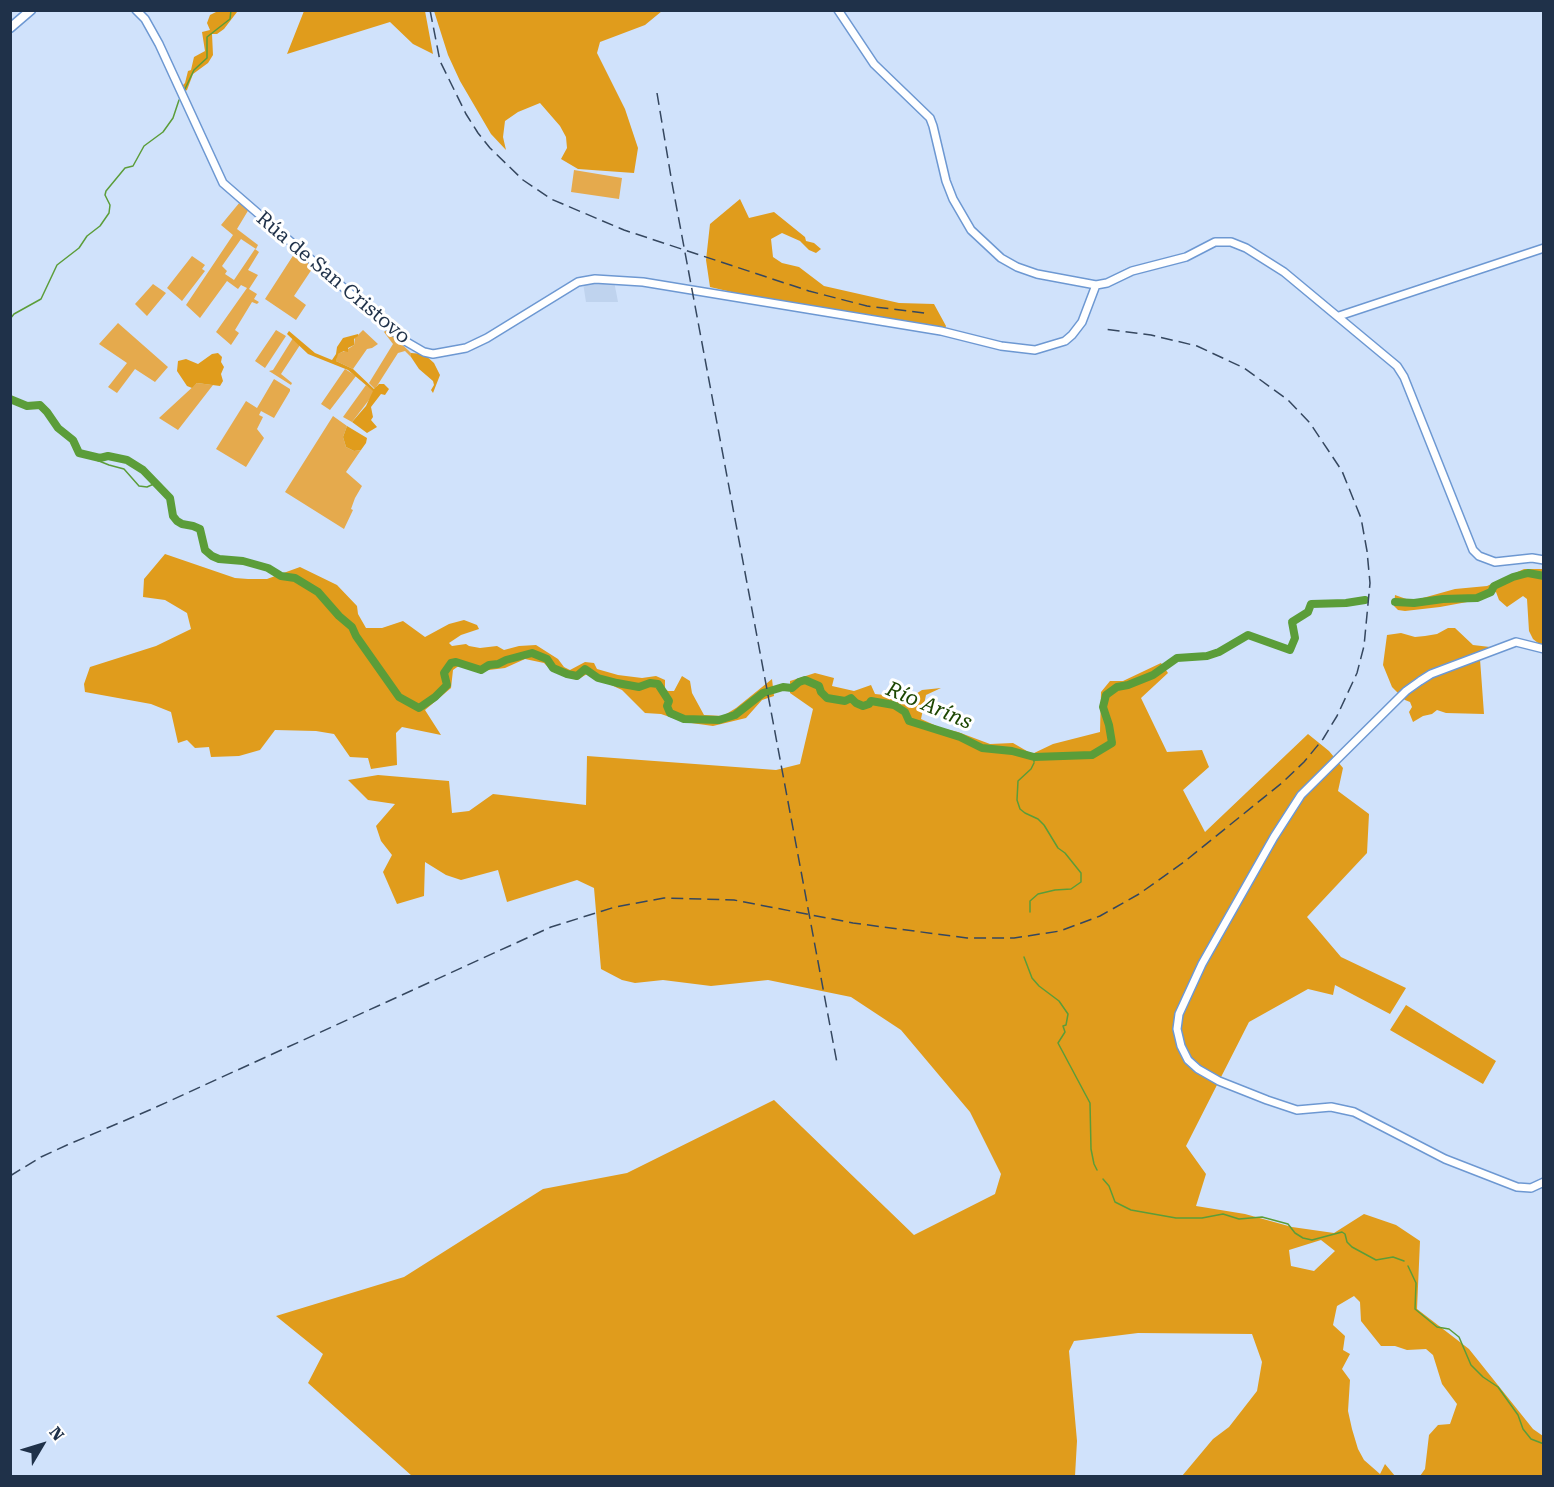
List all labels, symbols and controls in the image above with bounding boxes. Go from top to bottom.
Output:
street label: Rúa de San Cristovo [251,207,415,349]
water label: Río Aríns [882,677,976,735]
north arrow [12,1415,72,1475]
text: N [45,1423,68,1444]

